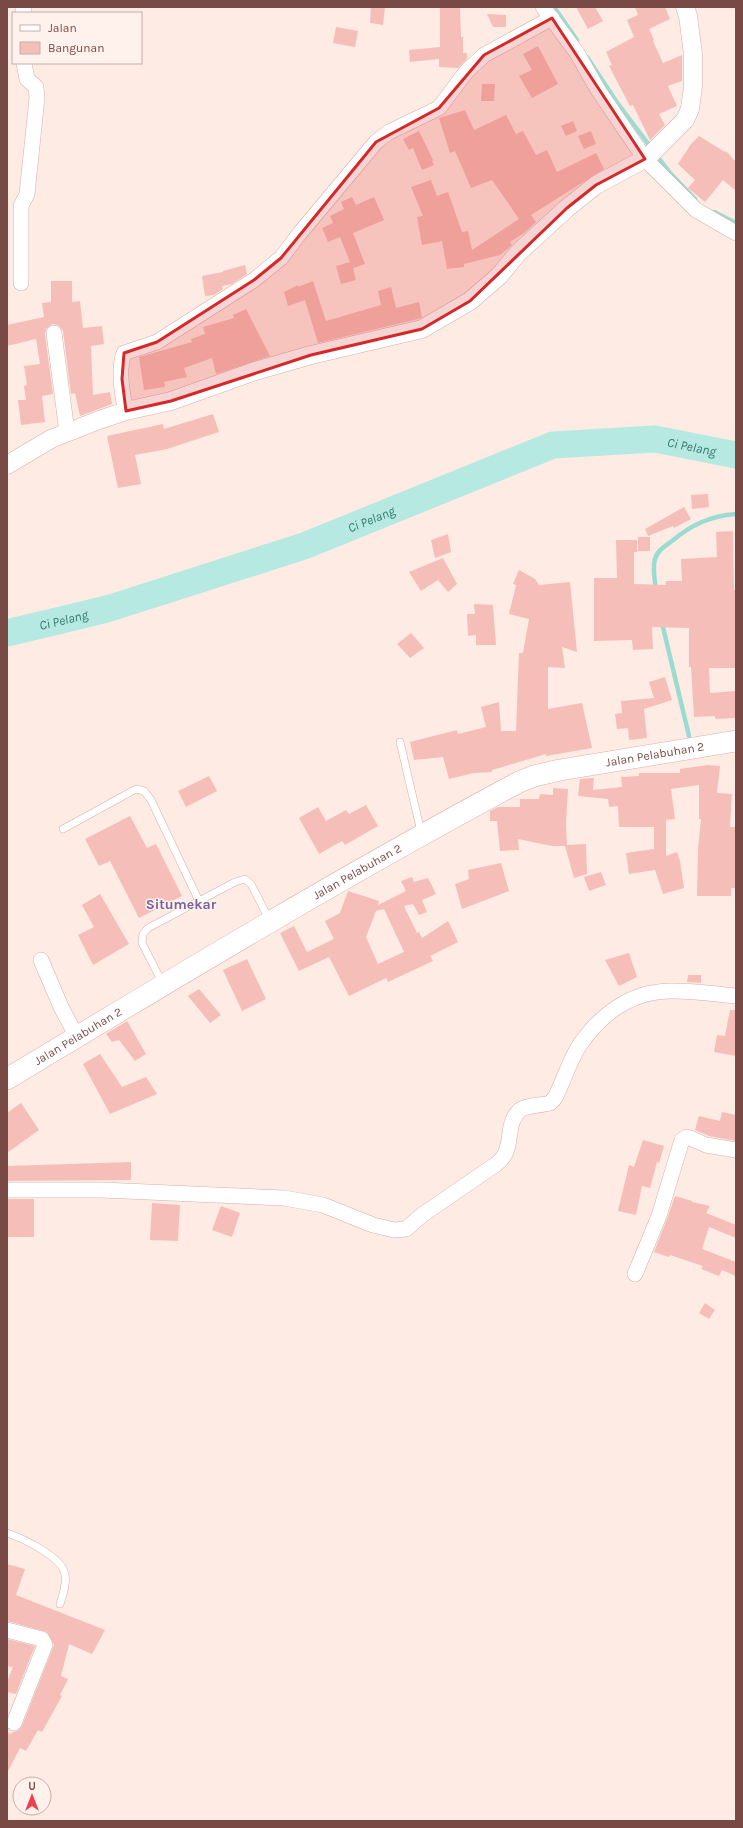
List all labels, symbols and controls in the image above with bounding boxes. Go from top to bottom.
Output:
legend [12,12,142,64]
text: Jalan [48,21,77,35]
text: Bangunan [48,41,104,55]
water label: Ci Pelang [666,435,719,459]
water label: Ci Pelang [345,502,398,536]
water label: Ci Pelang [38,607,91,633]
street label: Jalan Pelabuhan 2 [605,739,705,769]
street label: Jalan Pelabuhan 2 [310,841,404,902]
district label: Situmekar [146,896,217,913]
street label: Jalan Pelabuhan 2 [32,1004,124,1068]
north arrow [12,1776,52,1816]
text: U [28,1780,36,1793]

